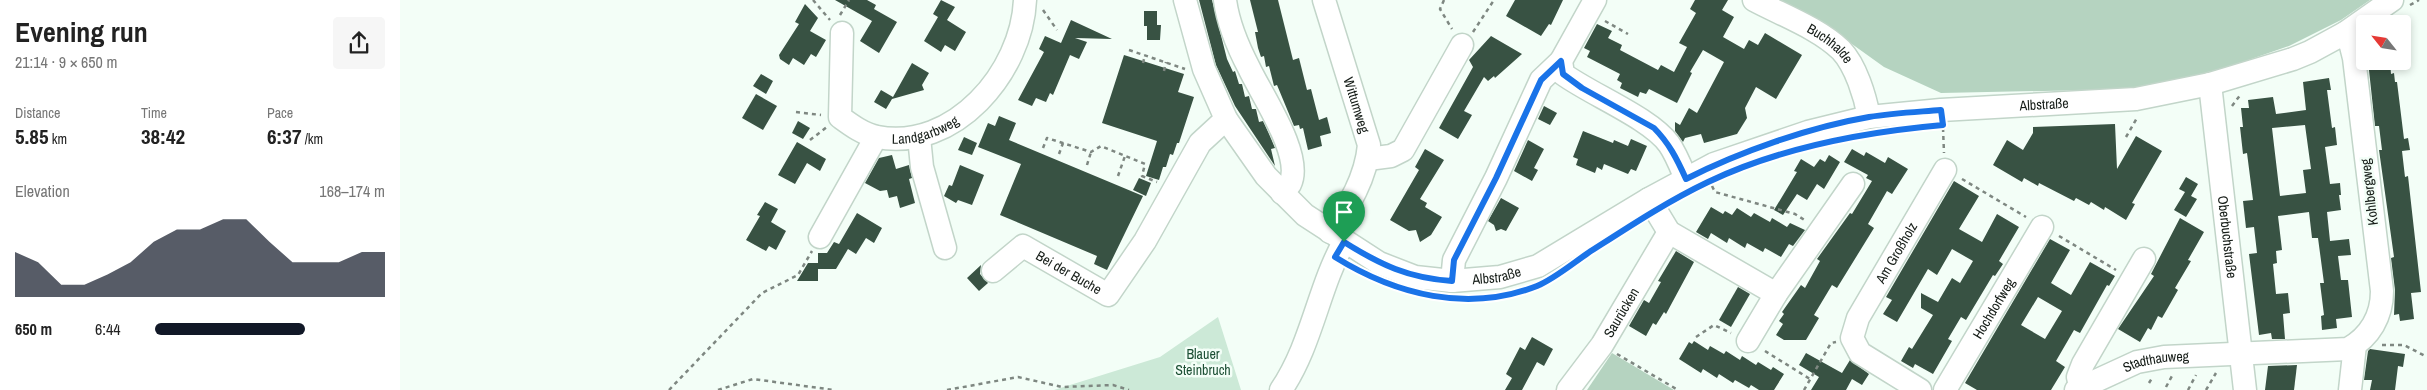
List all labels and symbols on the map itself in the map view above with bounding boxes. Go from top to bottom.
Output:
north arrow [2356,15,2411,70]
street label: Buchhalde [1804,19,1857,66]
street label: Wittumweg [1339,75,1374,136]
street label: Albstraße [2018,94,2069,115]
street label: Landgarbweg [892,111,963,148]
street label: Kohlbergweg [2356,157,2382,226]
pin [1323,191,1365,242]
street label: Oberbuchstraße [2214,195,2241,279]
street label: Am Großholz [1871,219,1921,287]
street label: Bei der Buche [1033,246,1105,298]
street label: Albstraße [1471,262,1523,288]
street label: Hochdorfweg [1969,274,2019,342]
street label: Saurücken [1599,284,1643,341]
park label: Blauer Steinbruch [1175,345,1231,379]
street label: Stadthauweg [2120,347,2190,376]

